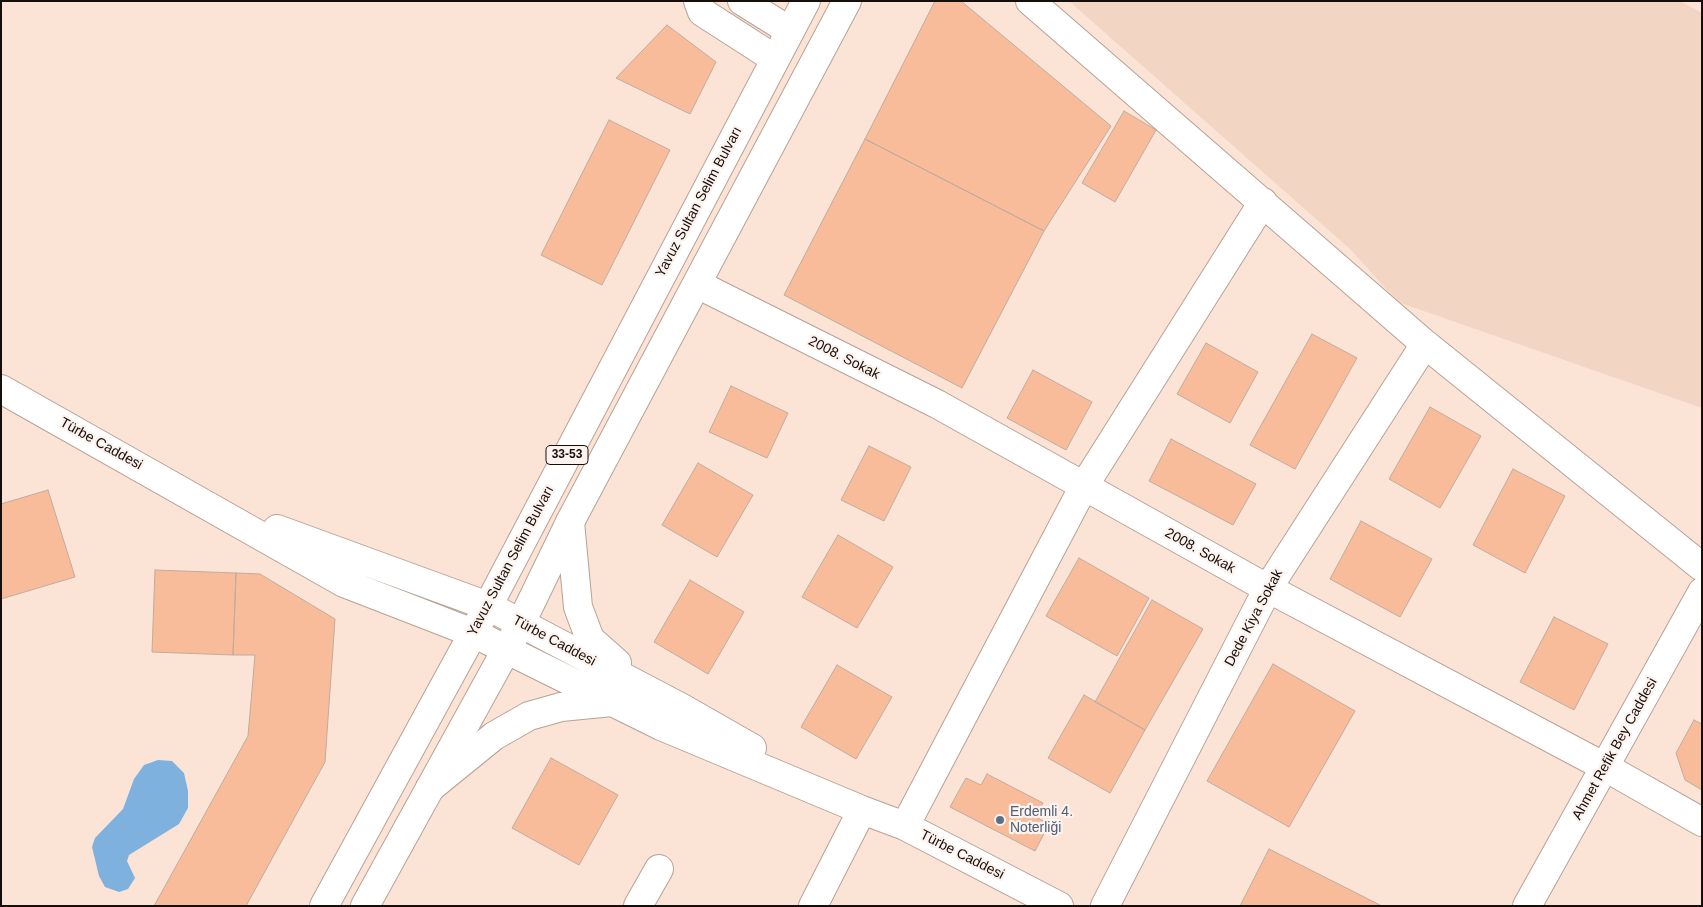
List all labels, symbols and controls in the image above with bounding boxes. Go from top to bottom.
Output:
street label: Yavuz Sultan Selim Bulvarı [652,124,746,280]
street label: 2008. Sokak [806,333,882,383]
street label: Türbe Caddesi [57,414,145,474]
road number: 33-53 [546,446,588,464]
street label: Yavuz Sultan Selim Bulvarı [464,483,558,639]
street label: 2008. Sokak [1162,525,1238,577]
street label: Dede Kiya Sokak [1221,567,1287,669]
street label: Türbe Caddesi [510,612,598,670]
street label: Ahmet Refik Bey Caddesi [1569,675,1661,823]
place label: Erdemli 4. Noterliği [1010,804,1073,836]
marker: Erdemli 4. Noterliği [994,814,1006,826]
street label: Türbe Caddesi [917,827,1007,883]

